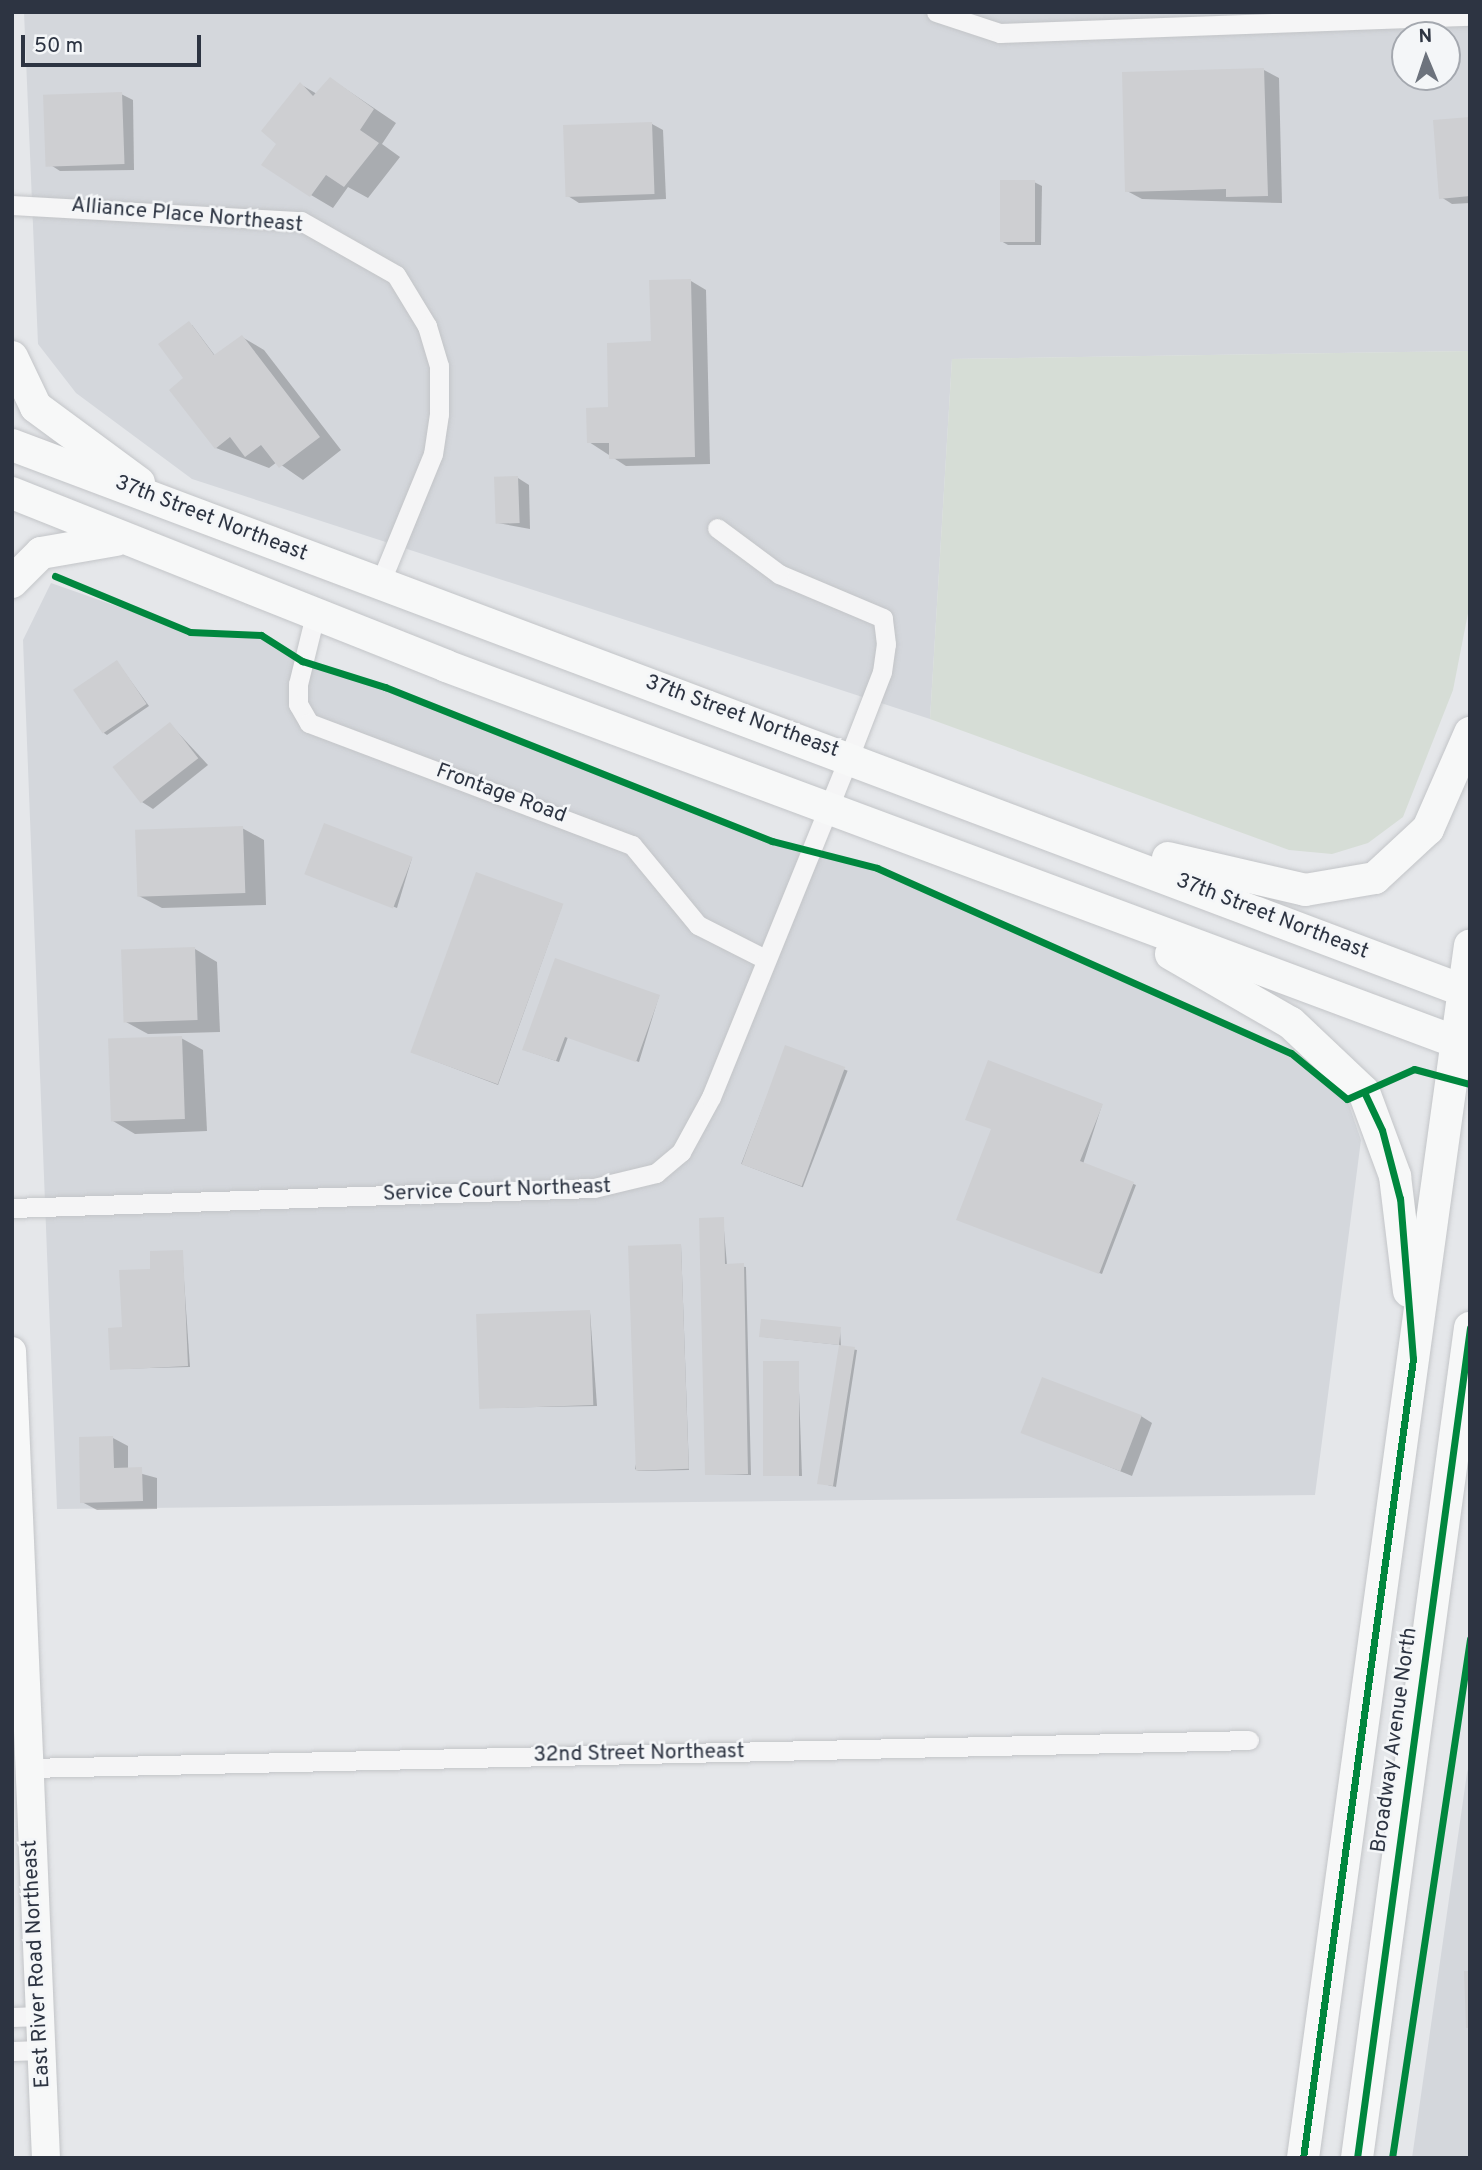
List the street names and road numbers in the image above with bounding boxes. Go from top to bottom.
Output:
street label: Alliance Place Northeast [70,193,304,239]
street label: 37th Street Northeast [111,471,311,567]
street label: 37th Street Northeast [642,670,842,764]
street label: Frontage Road [432,759,570,829]
street label: 37th Street Northeast [1172,869,1372,965]
street label: Service Court Northeast [382,1174,612,1208]
street label: Broadway Avenue North [1367,1625,1423,1855]
street label: 32nd Street Northeast [533,1740,745,1768]
street label: East River Road Northeast [18,1839,56,2089]

